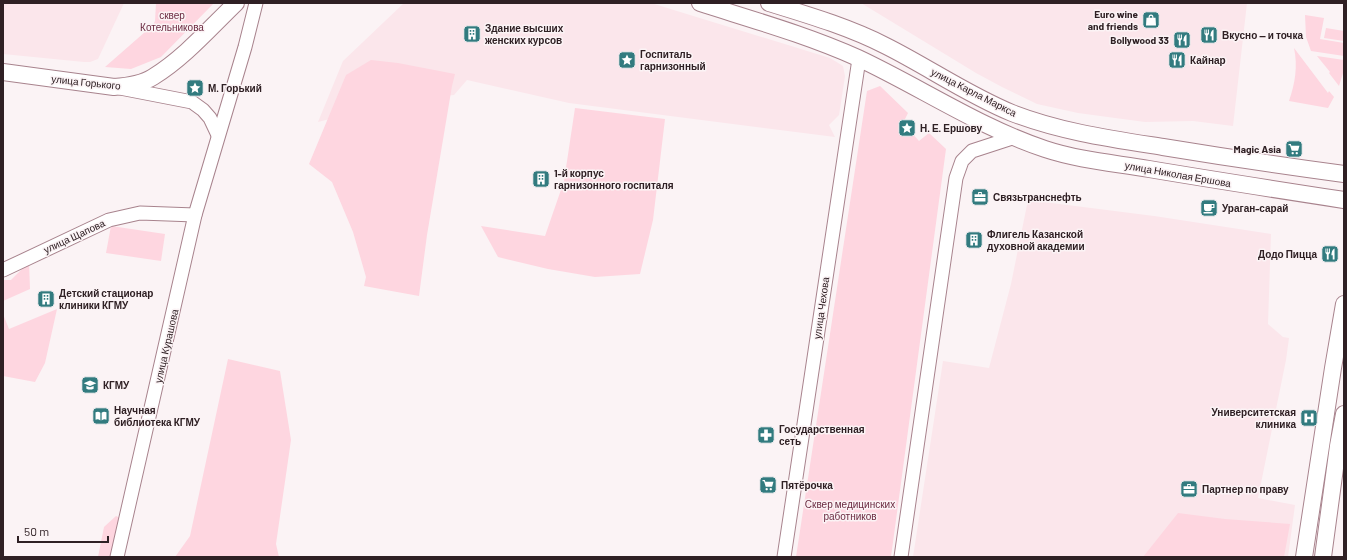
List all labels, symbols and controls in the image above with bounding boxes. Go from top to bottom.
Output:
place label: Euro wine and friends [1088,8,1139,32]
park label: сквер Котельникова [140,9,204,33]
shop icon: Euro wine and friends [1141,10,1161,30]
place label: Здание высших женских курсов [484,22,564,46]
building icon: Здание высших женских курсов [462,24,482,44]
restaurant icon: Вкусно — и точка [1199,25,1219,45]
place label: Вкусно — и точка [1222,29,1303,41]
restaurant icon: Bollywood 33 [1172,30,1192,50]
place label: Bollywood 33 [1110,34,1169,46]
place label: Госпиталь гарнизонный [640,48,706,72]
place icon: Госпиталь гарнизонный [617,50,637,70]
restaurant icon: Кайнар [1167,50,1187,70]
place label: Кайнар [1190,54,1226,66]
street label: улица Карла Маркса [929,65,1019,119]
street label: улица Горького [51,72,122,92]
place icon: М. Горький [185,78,205,98]
place label: М. Горький [208,82,262,94]
place icon: Н. Е. Ершову [897,118,917,138]
place label: Н. Е. Ершову [920,122,982,134]
supermarket icon: Magic Asia [1284,139,1304,159]
place label: Magic Asia [1234,143,1281,155]
street label: улица Николая Ершова [1124,159,1232,189]
place label: 1-й корпус гарнизонного госпиталя [554,167,674,191]
building icon: 1-й корпус гарнизонного госпиталя [531,169,551,189]
office icon: Связьтранснефть [970,187,990,207]
place label: Связьтранснефть [993,191,1082,203]
cafe icon: Ураган-сарай [1199,198,1219,218]
place label: Ураган-сарай [1222,202,1288,214]
street label: улица Щапова [41,216,107,255]
place label: Флигель Казанской духовной академии [987,228,1085,252]
building icon: Флигель Казанской духовной академии [964,230,984,250]
restaurant icon: Додо Пицца [1320,244,1340,264]
place label: Додо Пицца [1258,248,1317,260]
street label: улица Чехова [811,276,831,340]
place label: Детский стационар клиники КГМУ [59,287,153,311]
building icon: Детский стационар клиники КГМУ [36,289,56,309]
street label: улица Курашова [152,307,180,384]
school or university icon: КГМУ [80,375,100,395]
place label: КГМУ [103,379,130,391]
place label: Научная библиотека КГМУ [114,404,201,428]
library icon: Научная библиотека КГМУ [91,406,111,426]
place label: Университетская клиника [1212,406,1296,430]
hospital icon: Университетская клиника [1299,408,1319,428]
place label: Государственная сеть [779,423,865,447]
pharmacy icon: Государственная сеть [756,425,776,445]
supermarket icon: Пятёрочка [758,475,778,495]
place label: Пятёрочка [781,479,833,491]
office icon: Партнер по праву [1179,479,1199,499]
place label: Партнер по праву [1202,483,1289,495]
park label: Сквер медицинских работников [805,498,895,522]
scale bar [18,518,108,544]
text: 50 m [24,524,49,538]

